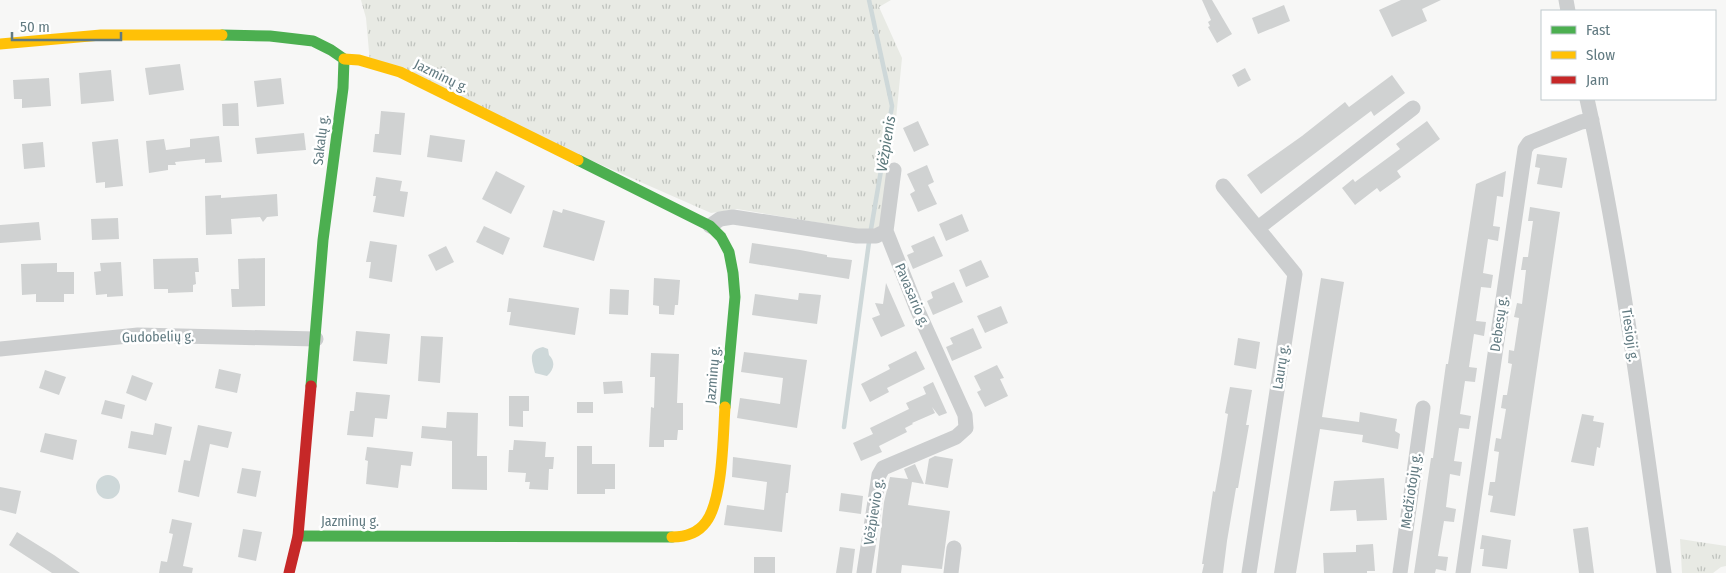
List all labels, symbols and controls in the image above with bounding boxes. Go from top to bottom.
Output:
scale bar [12,10,121,42]
legend [1541,10,1716,100]
text: 50 m [20,18,50,36]
text: Fast [1586,21,1610,39]
text: Slow [1586,46,1615,64]
street label: Jazminų g. [411,56,471,96]
text: Jam [1586,71,1609,89]
street label: Sakalų g. [309,114,333,166]
water label: Vėžpienis [873,114,899,173]
street label: Pavasario g. [891,261,933,329]
street label: Debesų g. [1487,295,1511,353]
street label: Tiesioji g. [1618,307,1642,363]
street label: Gudobelių g. [122,328,194,346]
street label: Laurų g. [1269,343,1293,391]
street label: Jazminų g. [702,345,724,405]
street label: Medžiotojų g. [1397,452,1425,530]
street label: Vėžpievio g. [860,478,888,546]
street label: Jazminų g. [321,513,379,530]

